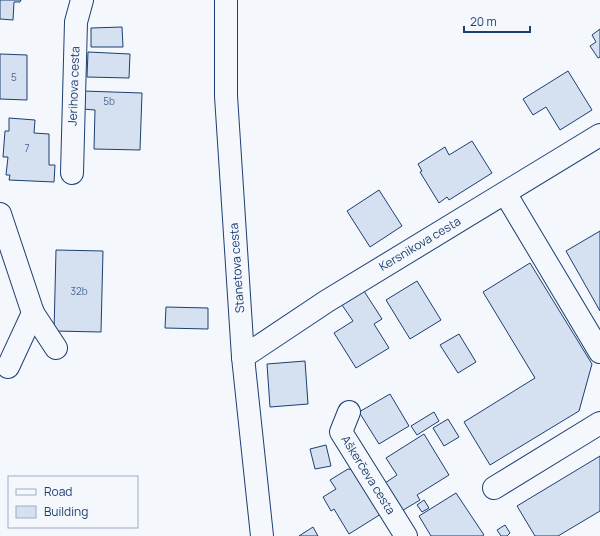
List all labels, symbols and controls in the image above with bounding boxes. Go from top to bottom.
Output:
scale bar [464,8,530,34]
text: 20 m [470,13,497,30]
street label: Jerihova cesta [64,46,83,126]
house number: 5 [11,70,17,84]
house number: 5b [103,94,115,108]
house number: 7 [24,141,30,155]
street label: Kersnikova cesta [376,212,464,275]
street label: Stanetova cesta [225,222,248,314]
house number: 32b [70,284,88,298]
street label: Aškerčeva cesta [337,432,400,518]
legend [8,476,138,528]
text: Road [44,483,72,500]
text: Building [44,503,88,520]

